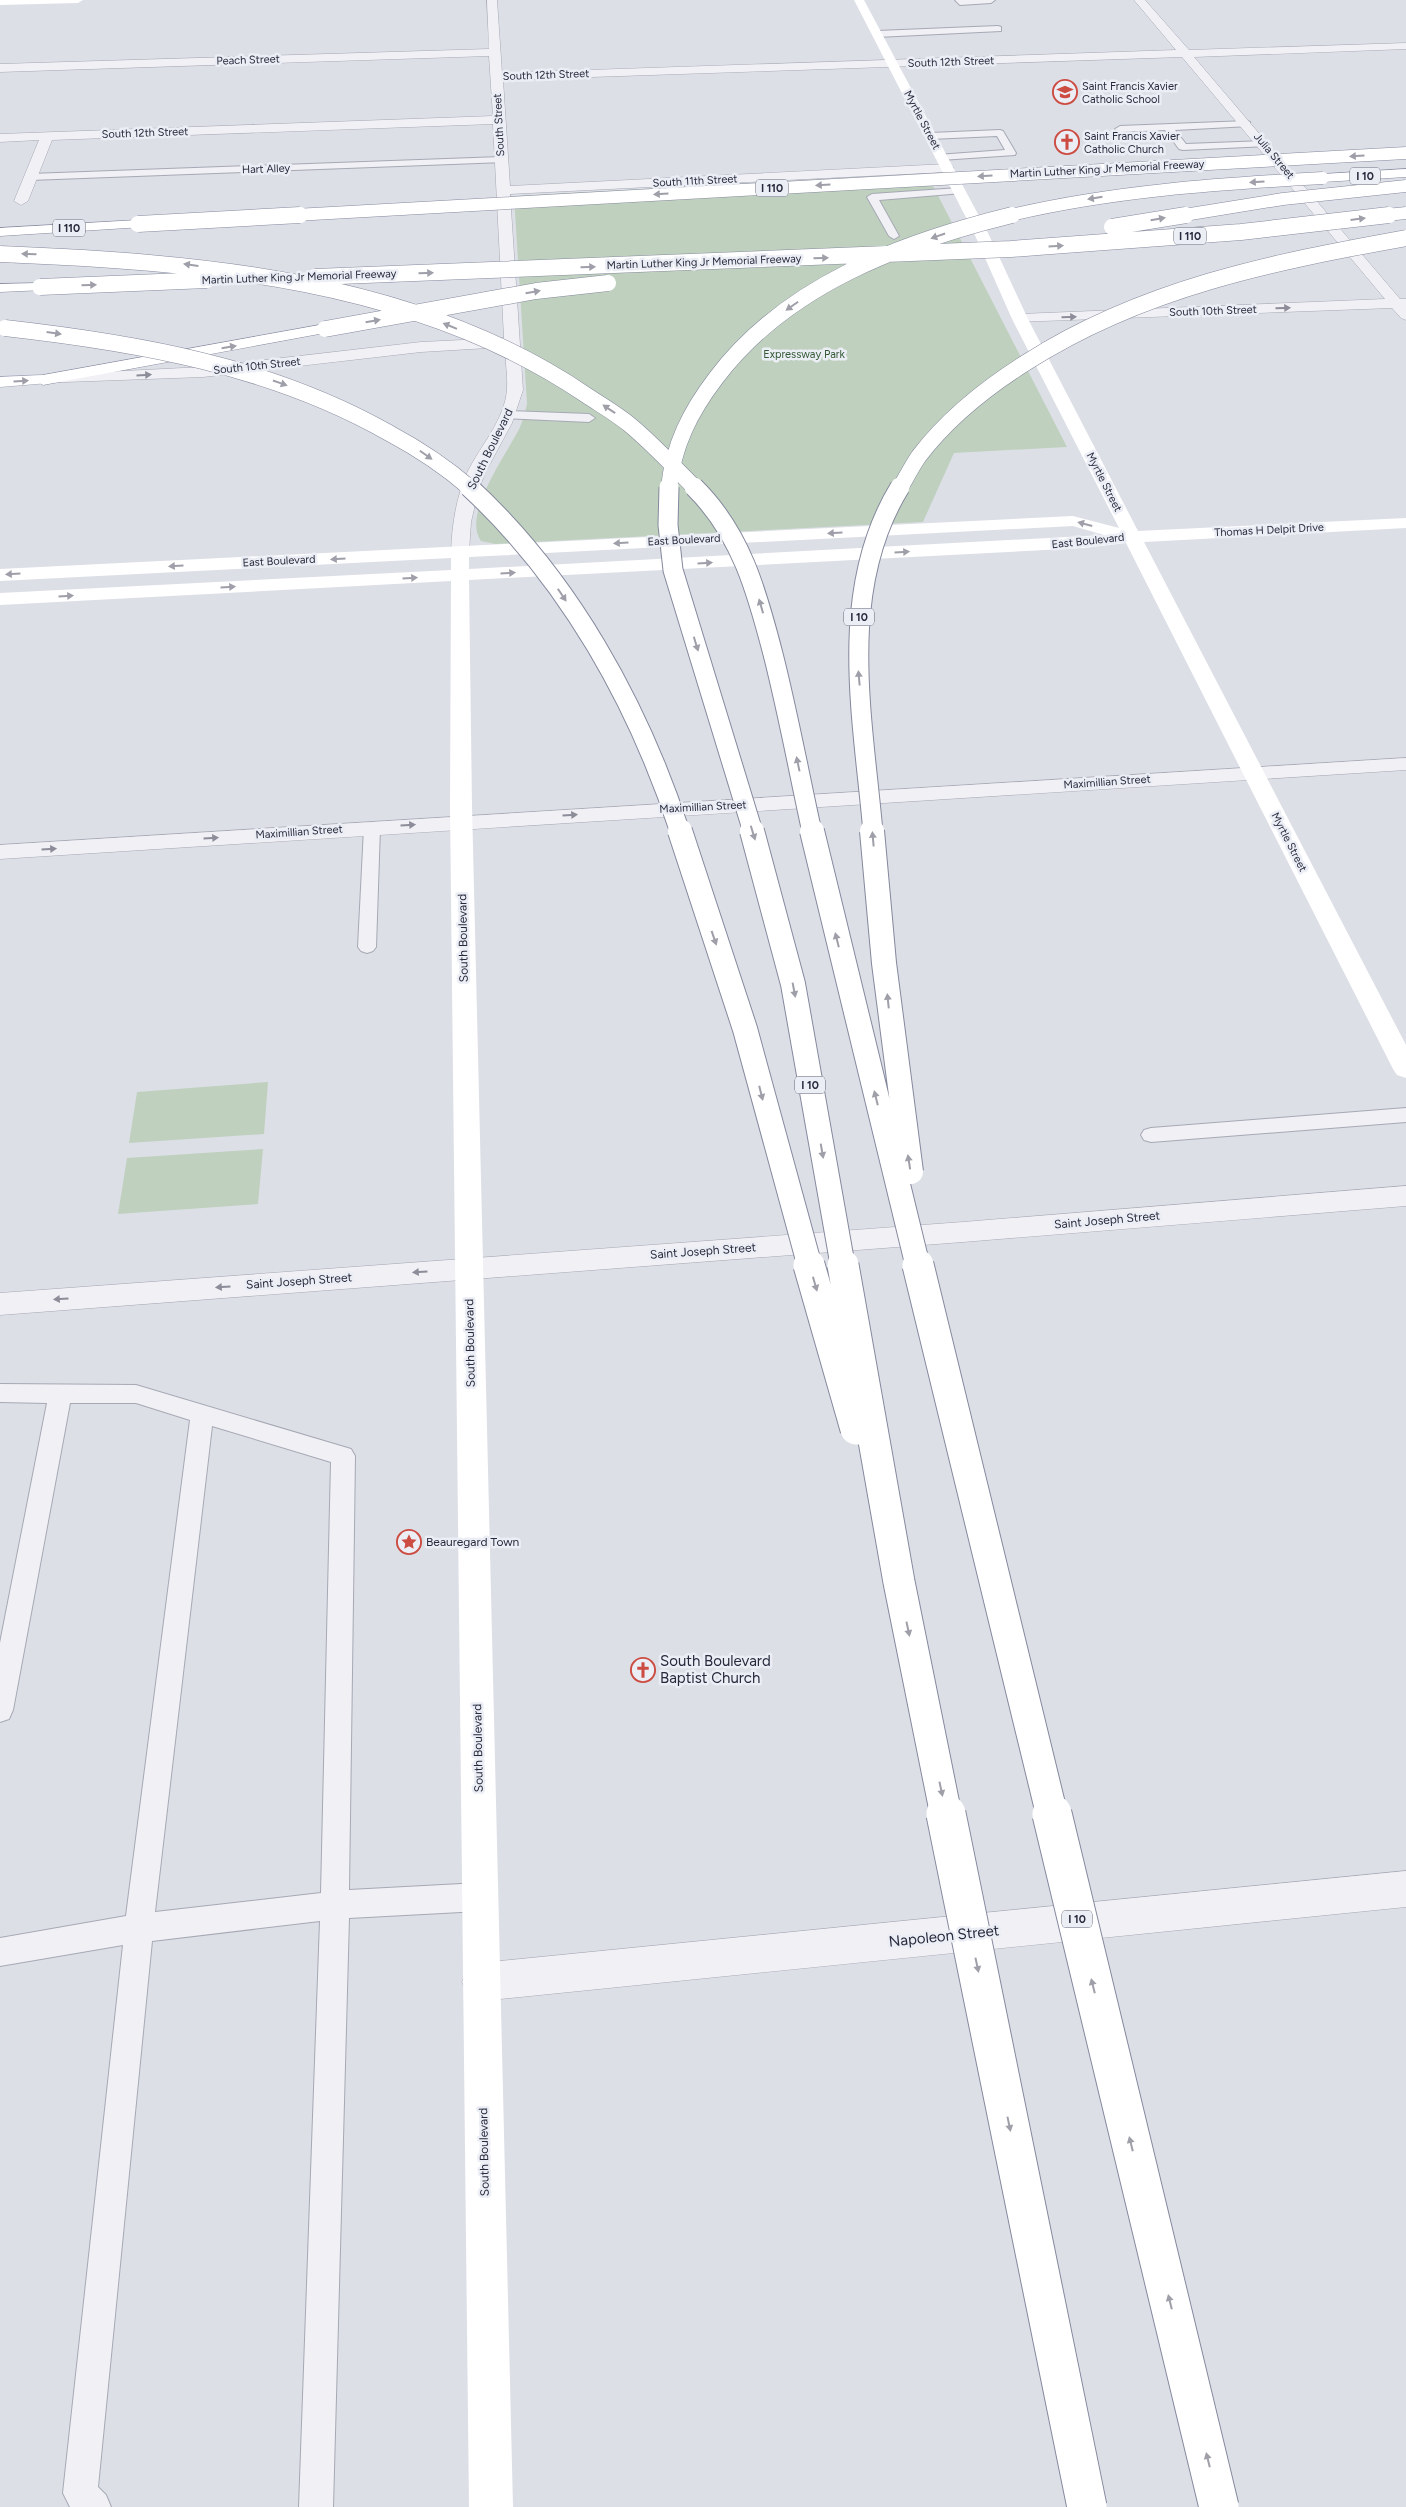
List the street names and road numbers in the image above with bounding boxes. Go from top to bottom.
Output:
street label: Peach Street [216,52,280,68]
street label: South 12th Street [907,54,995,70]
street label: South 12th Street [502,67,590,83]
street label: Myrtle Street [901,88,943,152]
street label: South Street [491,93,507,157]
street label: South 12th Street [101,125,189,141]
street label: Julia Street [1251,130,1297,182]
street label: Martin Luther King Jr Memorial Freeway [1009,157,1205,181]
street label: Hart Alley [242,162,291,176]
road number: I 10 [1350,168,1380,185]
street label: South 11th Street [652,172,738,190]
road number: I 110 [756,180,788,197]
road number: I 110 [53,220,85,237]
road number: I 110 [1174,228,1206,245]
street label: Martin Luther King Jr Memorial Freeway [606,252,802,272]
street label: Martin Luther King Jr Memorial Freeway [201,267,397,287]
street label: South 10th Street [1169,303,1257,319]
street label: South 10th Street [213,355,301,377]
street label: South Boulevard [464,406,516,492]
street label: Myrtle Street [1083,450,1125,514]
street label: Thomas H Delpit Drive [1214,521,1324,539]
street label: East Boulevard [1051,531,1125,551]
street label: East Boulevard [647,532,721,548]
street label: East Boulevard [242,553,316,569]
road number: I 10 [844,608,874,626]
street label: Maximillian Street [1063,772,1151,792]
street label: Maximillian Street [659,798,747,816]
street label: Myrtle Street [1268,810,1310,874]
street label: Maximillian Street [255,822,343,842]
street label: South Boulevard [455,894,471,982]
road number: I 10 [795,1076,825,1094]
street label: Saint Joseph Street [1054,1208,1161,1232]
street label: Saint Joseph Street [650,1240,757,1262]
street label: Saint Joseph Street [246,1270,353,1292]
street label: South Boulevard [462,1299,478,1387]
street label: South Boulevard [470,1704,486,1792]
road number: I 10 [1062,1910,1092,1928]
street label: Napoleon Street [888,1921,1001,1951]
street label: South Boulevard [476,2108,492,2196]

